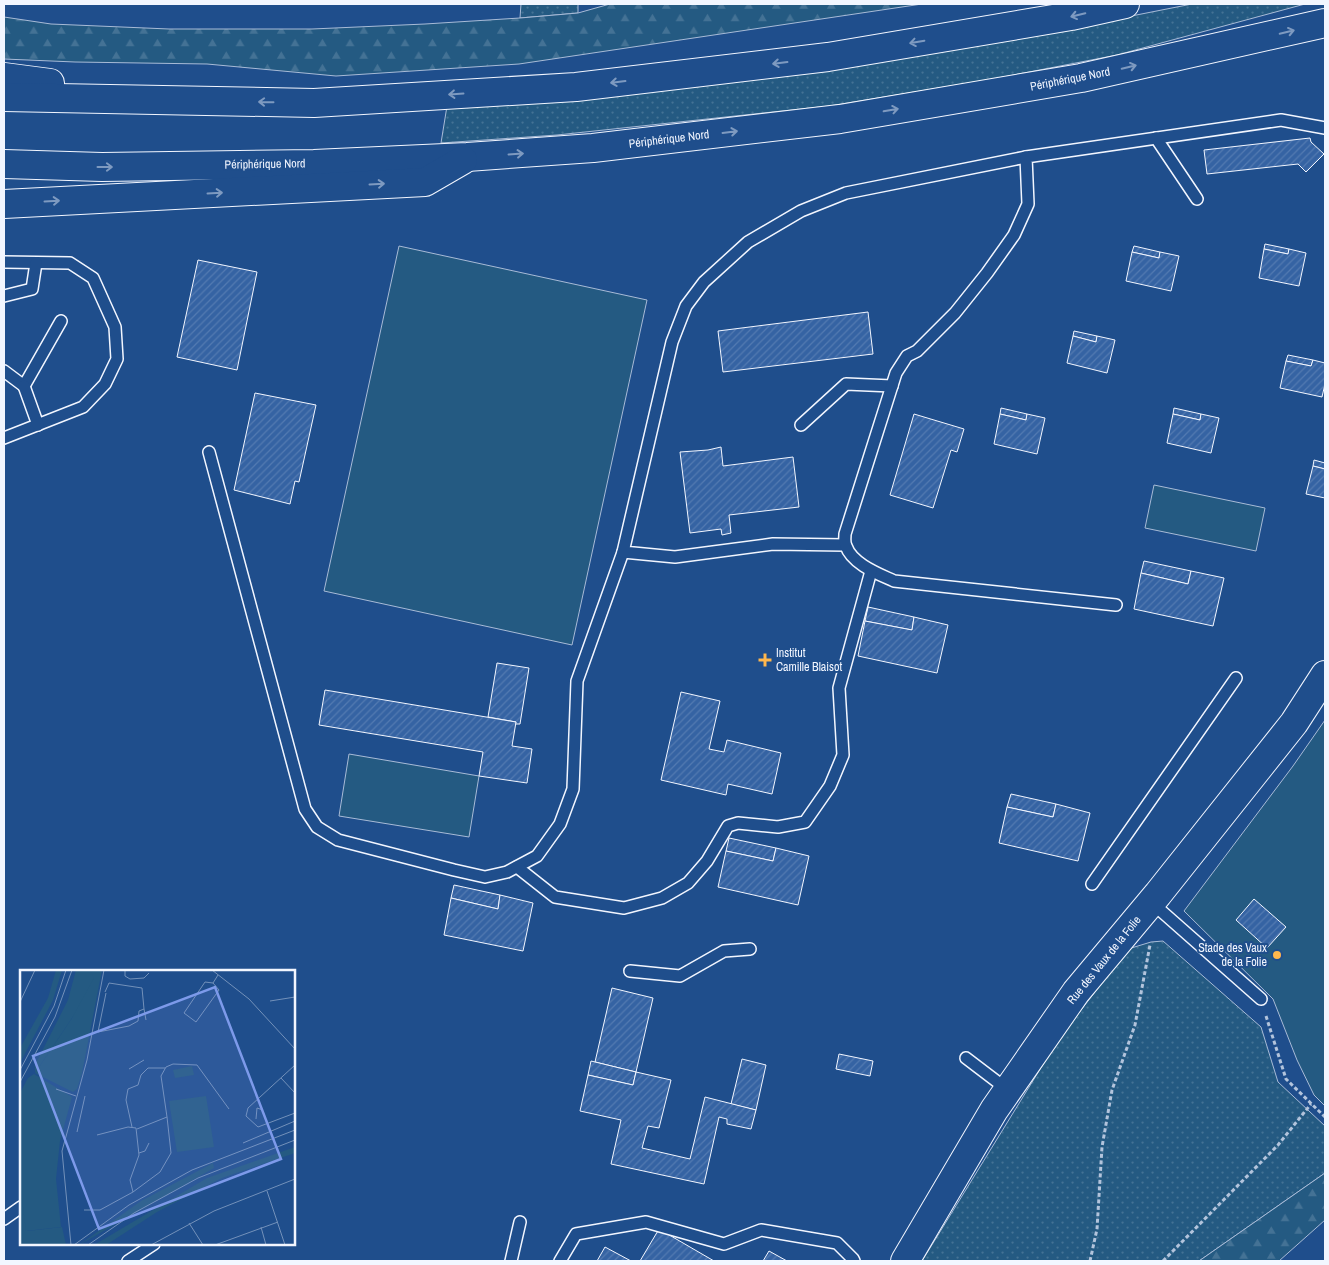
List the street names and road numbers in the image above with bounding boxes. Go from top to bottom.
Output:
street label: Périphérique Nord [1029,63,1111,95]
street label: Périphérique Nord [628,126,710,152]
street label: Périphérique Nord [224,155,306,173]
street label: Rue des Vaux de la Folie [1063,912,1145,1008]

